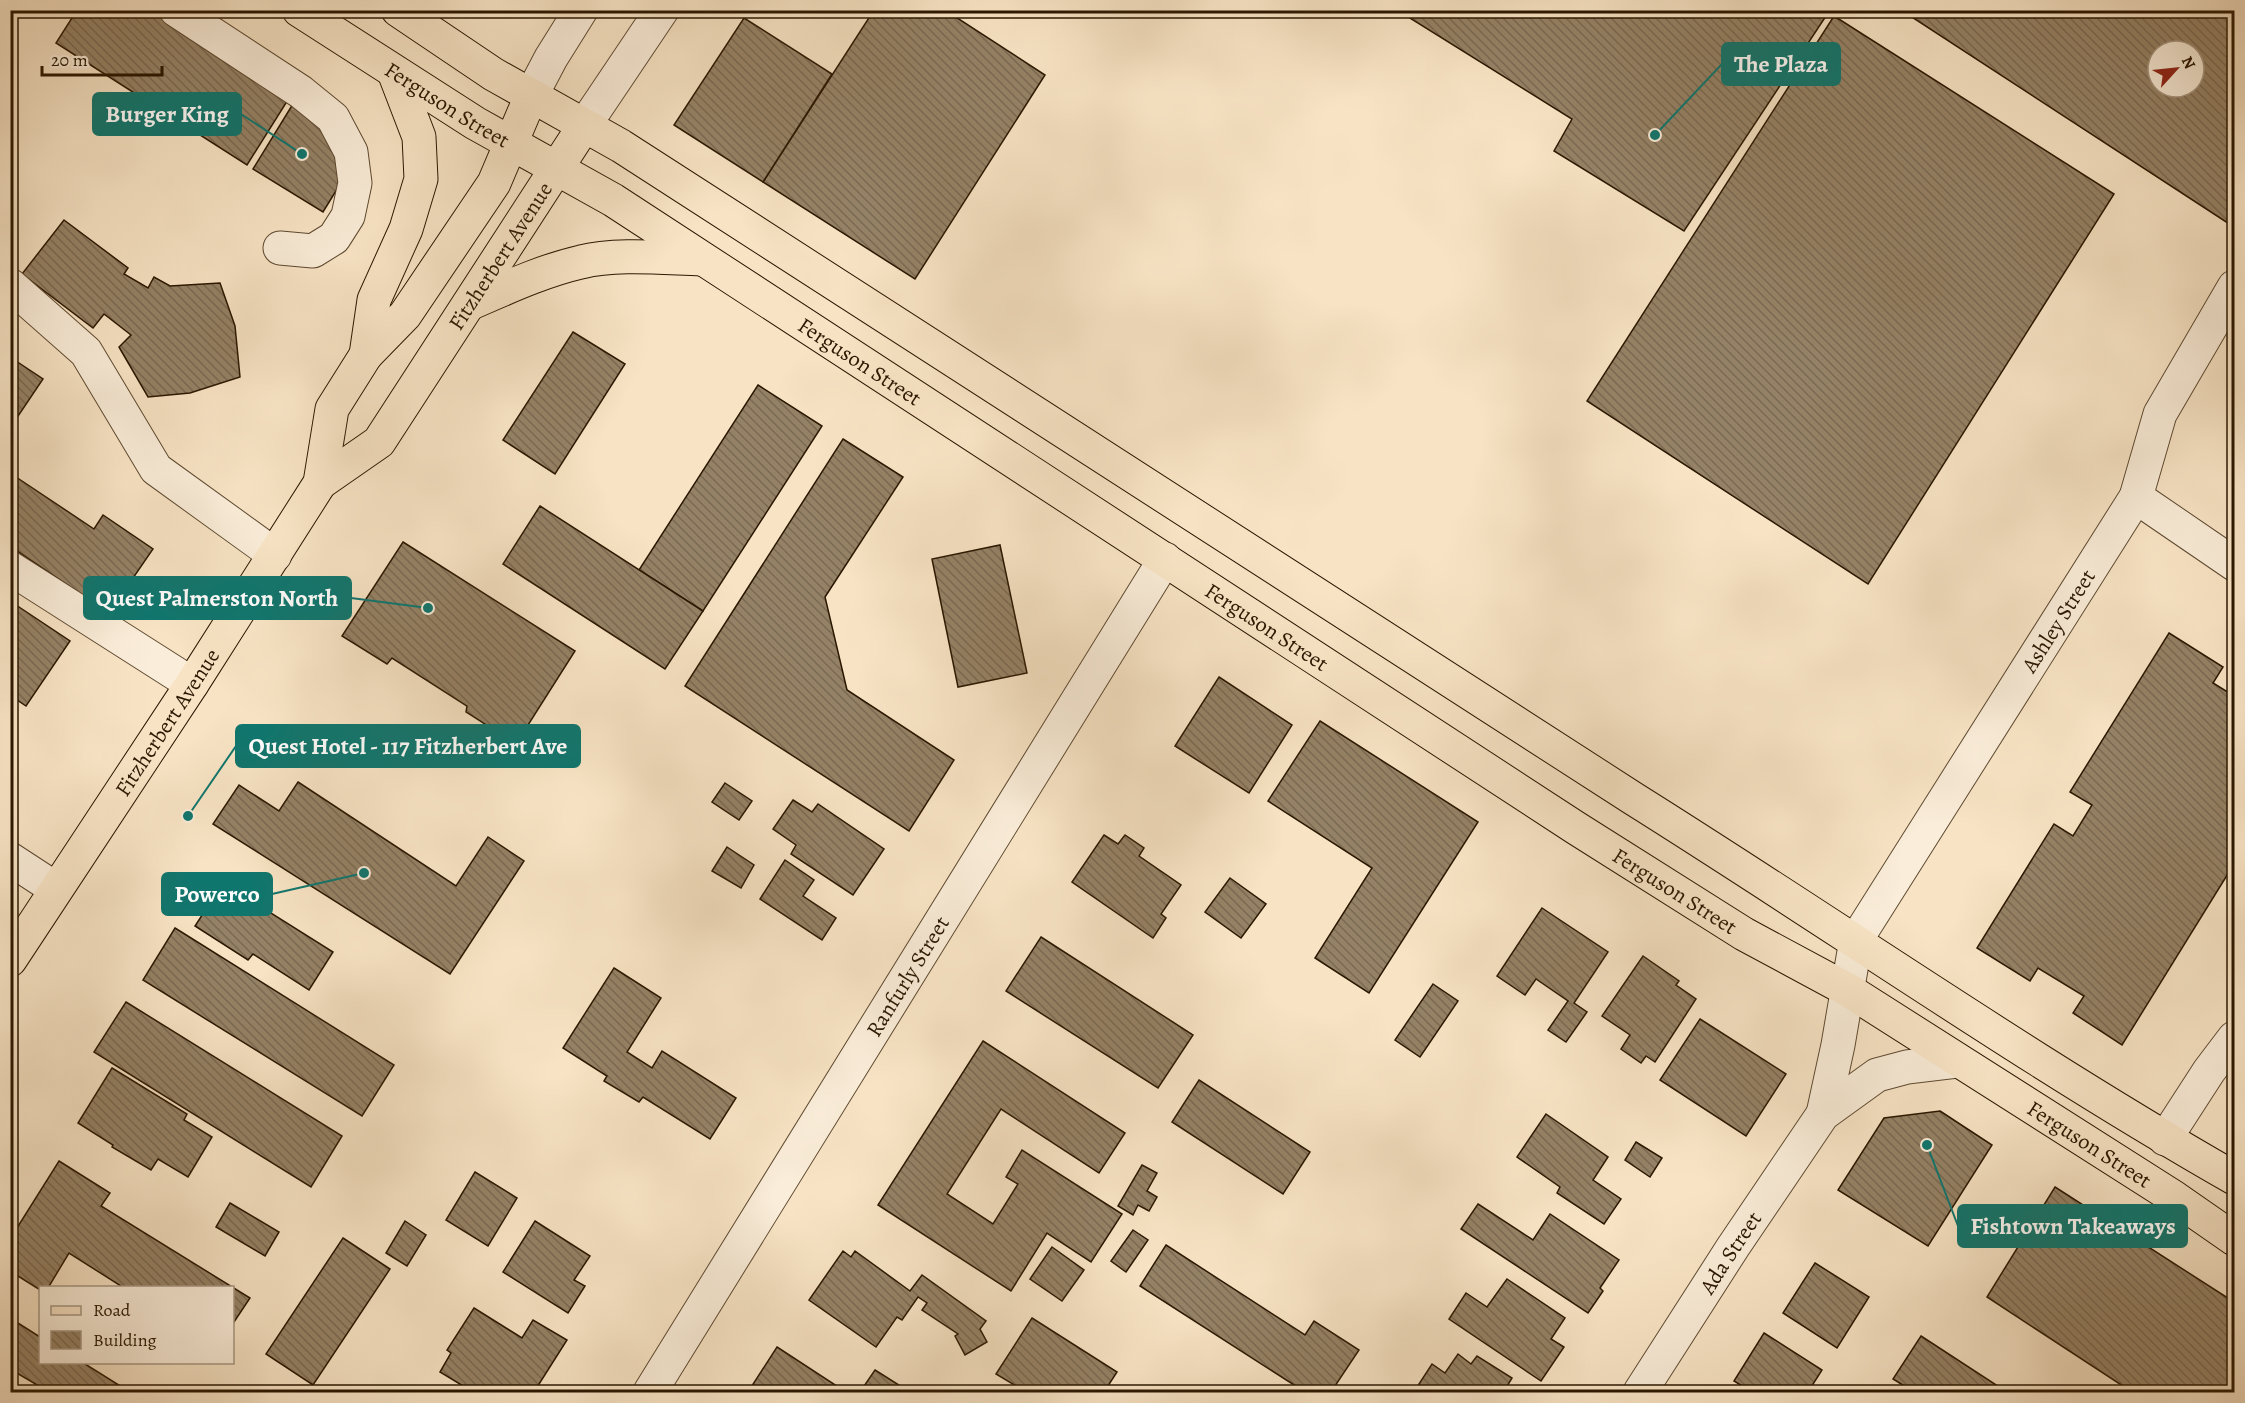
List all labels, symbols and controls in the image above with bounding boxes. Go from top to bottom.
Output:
scale bar [42,39,162,77]
north arrow [2146,39,2206,99]
callout: The Plaza [1722,43,1840,85]
text: 20 m [51,48,88,72]
text: The Plaza [1734,48,1829,80]
text: N [2176,52,2201,73]
street label: Ferguson Street [379,55,515,155]
callout: Burger King [93,93,241,135]
text: Burger King [105,98,230,130]
street label: Fitzherbert Avenue [442,176,560,336]
street label: Ferguson Street [792,311,927,413]
street label: Ashley Street [2014,564,2103,679]
street label: Ferguson Street [1199,576,1334,679]
callout: Quest Palmerston North [84,577,351,619]
text: Quest Palmerston North [96,582,338,614]
street label: Fitzherbert Avenue [108,643,227,802]
callout: Quest Hotel - 117 Fitzherbert Ave [236,725,580,767]
text: Quest Hotel - 117 Fitzherbert Ave [249,730,567,762]
street label: Ferguson Street [1607,841,1743,942]
callout: Powerco [162,873,272,915]
text: Powerco [174,878,260,910]
street label: Ranfurly Street [859,911,957,1043]
street label: Ferguson Street [2021,1094,2157,1195]
callout: Fishtown Takeaways [1958,1205,2187,1247]
street label: Ada Street [1692,1206,1769,1301]
text: Fishtown Takeaways [1970,1210,2176,1242]
legend [39,1286,234,1364]
text: Road [93,1298,131,1322]
text: Building [93,1328,157,1352]

